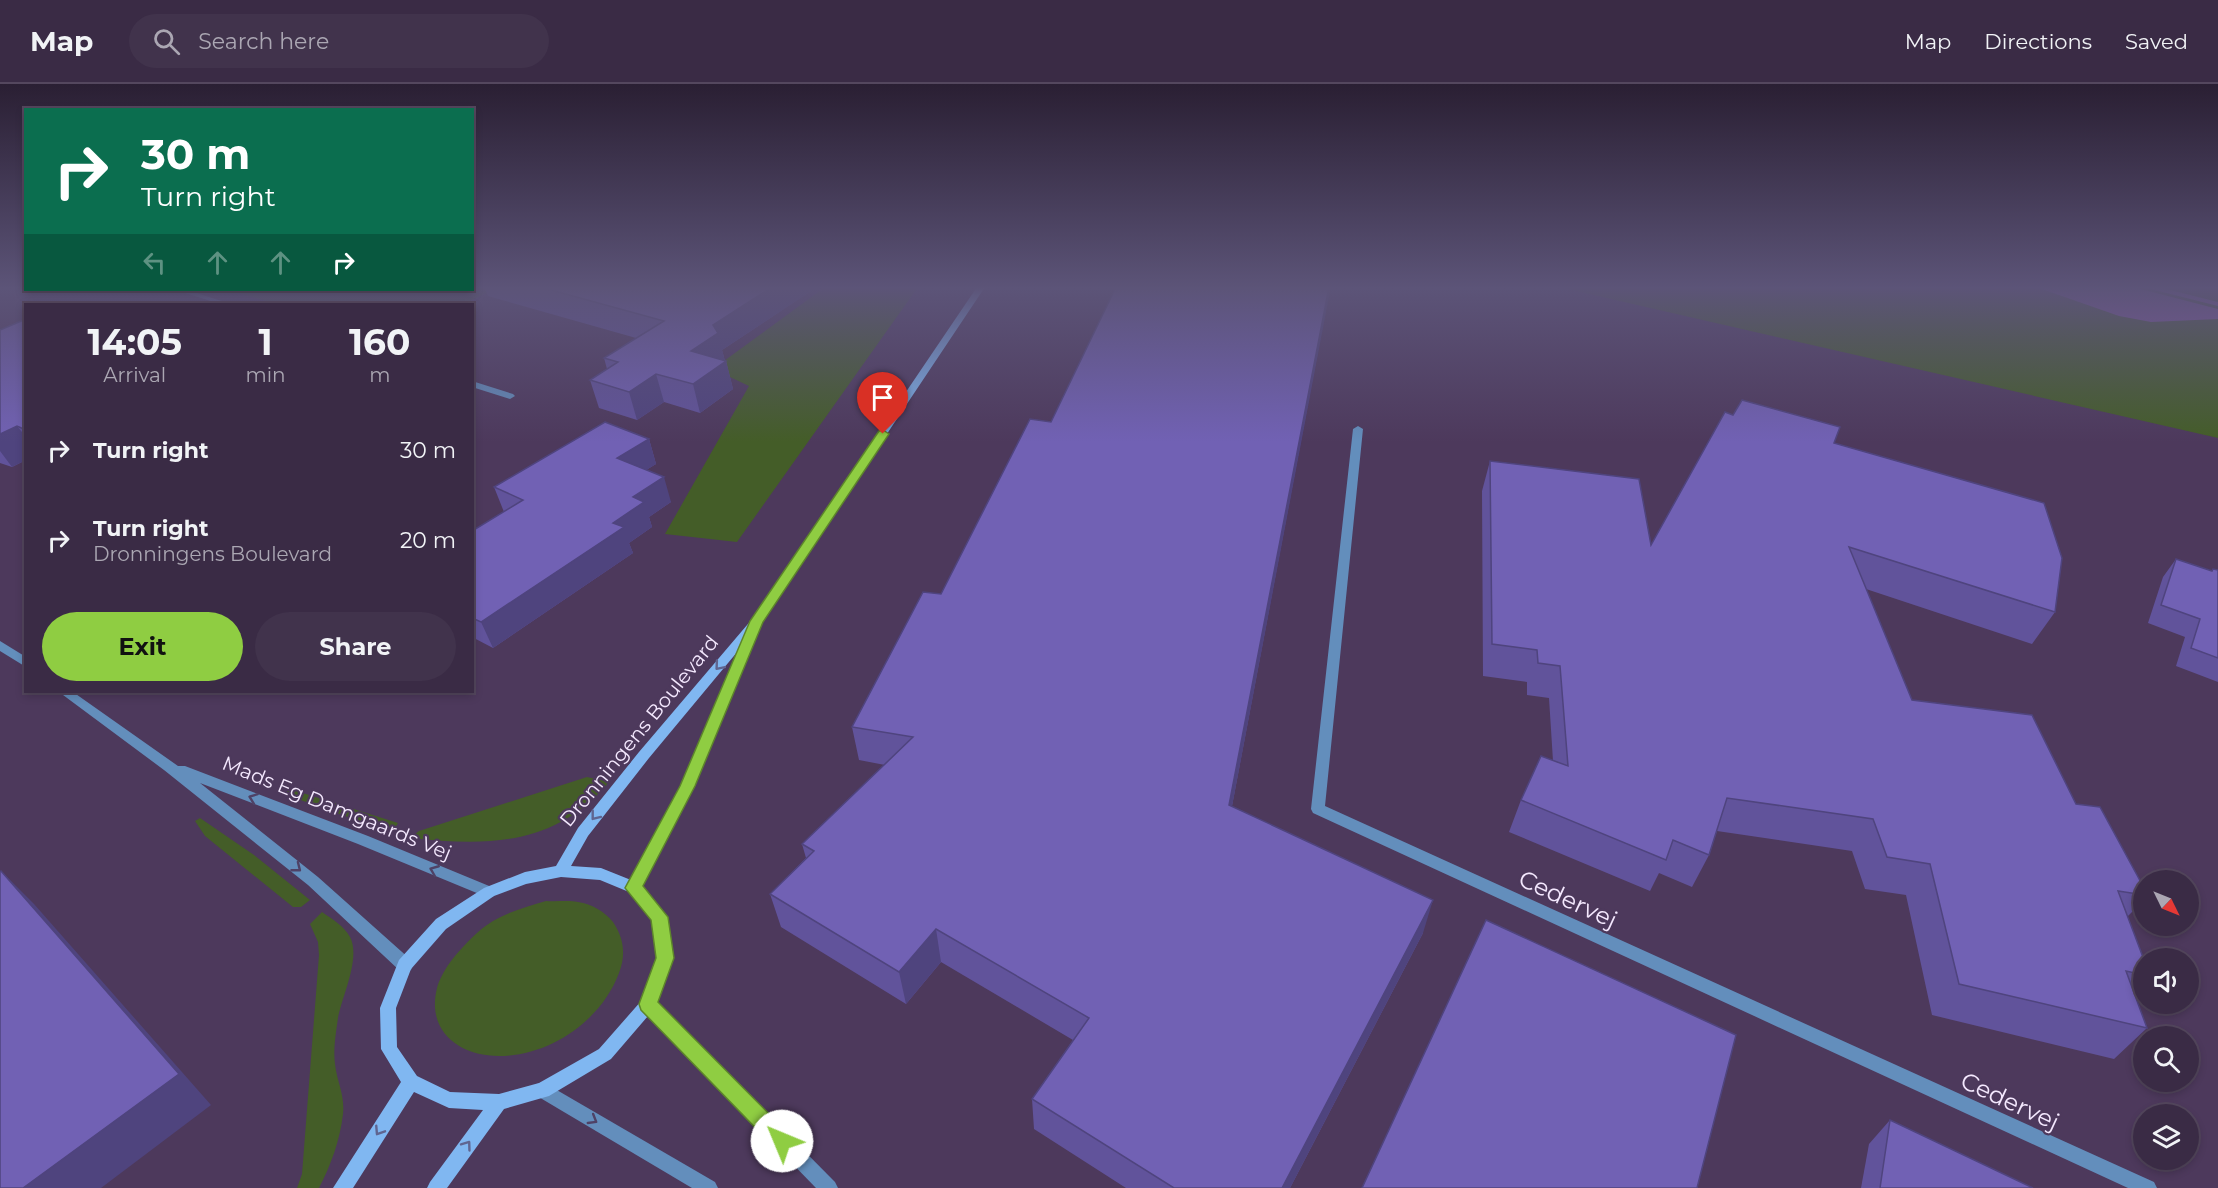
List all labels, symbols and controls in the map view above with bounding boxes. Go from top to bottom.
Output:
search box [129,14,549,68]
text: Map [30,24,93,58]
icon: search [150,25,183,58]
text: Search here [198,28,329,55]
text: Map [1905,29,1951,54]
text: Directions [1984,29,2092,54]
text: Saved [2125,29,2188,54]
text: 30 m [141,128,250,180]
icon: right [42,132,120,210]
text: Turn right [141,180,276,213]
icon: left [138,246,171,279]
icon: ahead [201,246,234,279]
icon: ahead [264,246,297,279]
icon: right [327,246,360,279]
text: 14:05 [87,320,182,364]
text: 1 [258,320,273,364]
text: 160 [349,320,411,364]
text: Arrival [103,363,166,387]
text: min [245,363,286,387]
text: m [369,363,390,387]
pin [857,372,908,434]
icon: arrive [866,381,899,414]
icon: right [42,434,75,467]
text: Turn right [93,437,208,464]
text: 30 m [400,437,456,464]
text: Turn right [93,515,208,542]
icon: right [42,524,75,557]
text: 20 m [400,527,456,554]
text: Dronningens Boulevard [93,542,332,566]
button: Exit [42,612,243,681]
button: Share [255,612,456,681]
street label: Dronningens Boulevard [554,631,724,831]
one-way arrow [715,659,726,670]
street label: Mads Eg Damgaards Vej [219,751,455,865]
one-way arrow [248,793,259,805]
one-way arrow [592,810,603,821]
one-way arrow [290,860,301,871]
street label: Cedervej [1514,864,1622,934]
one-way arrow [430,865,441,877]
north arrow [2133,870,2199,936]
map controls [2133,870,2199,1170]
button: sound [2133,948,2199,1014]
button: search [2133,1026,2199,1092]
street label: Cedervej [1956,1066,2064,1136]
button: layers [2133,1104,2199,1170]
position arrow [750,1109,814,1173]
one-way arrow [587,1113,597,1124]
one-way arrow [374,1125,386,1135]
one-way arrow [460,1140,471,1151]

